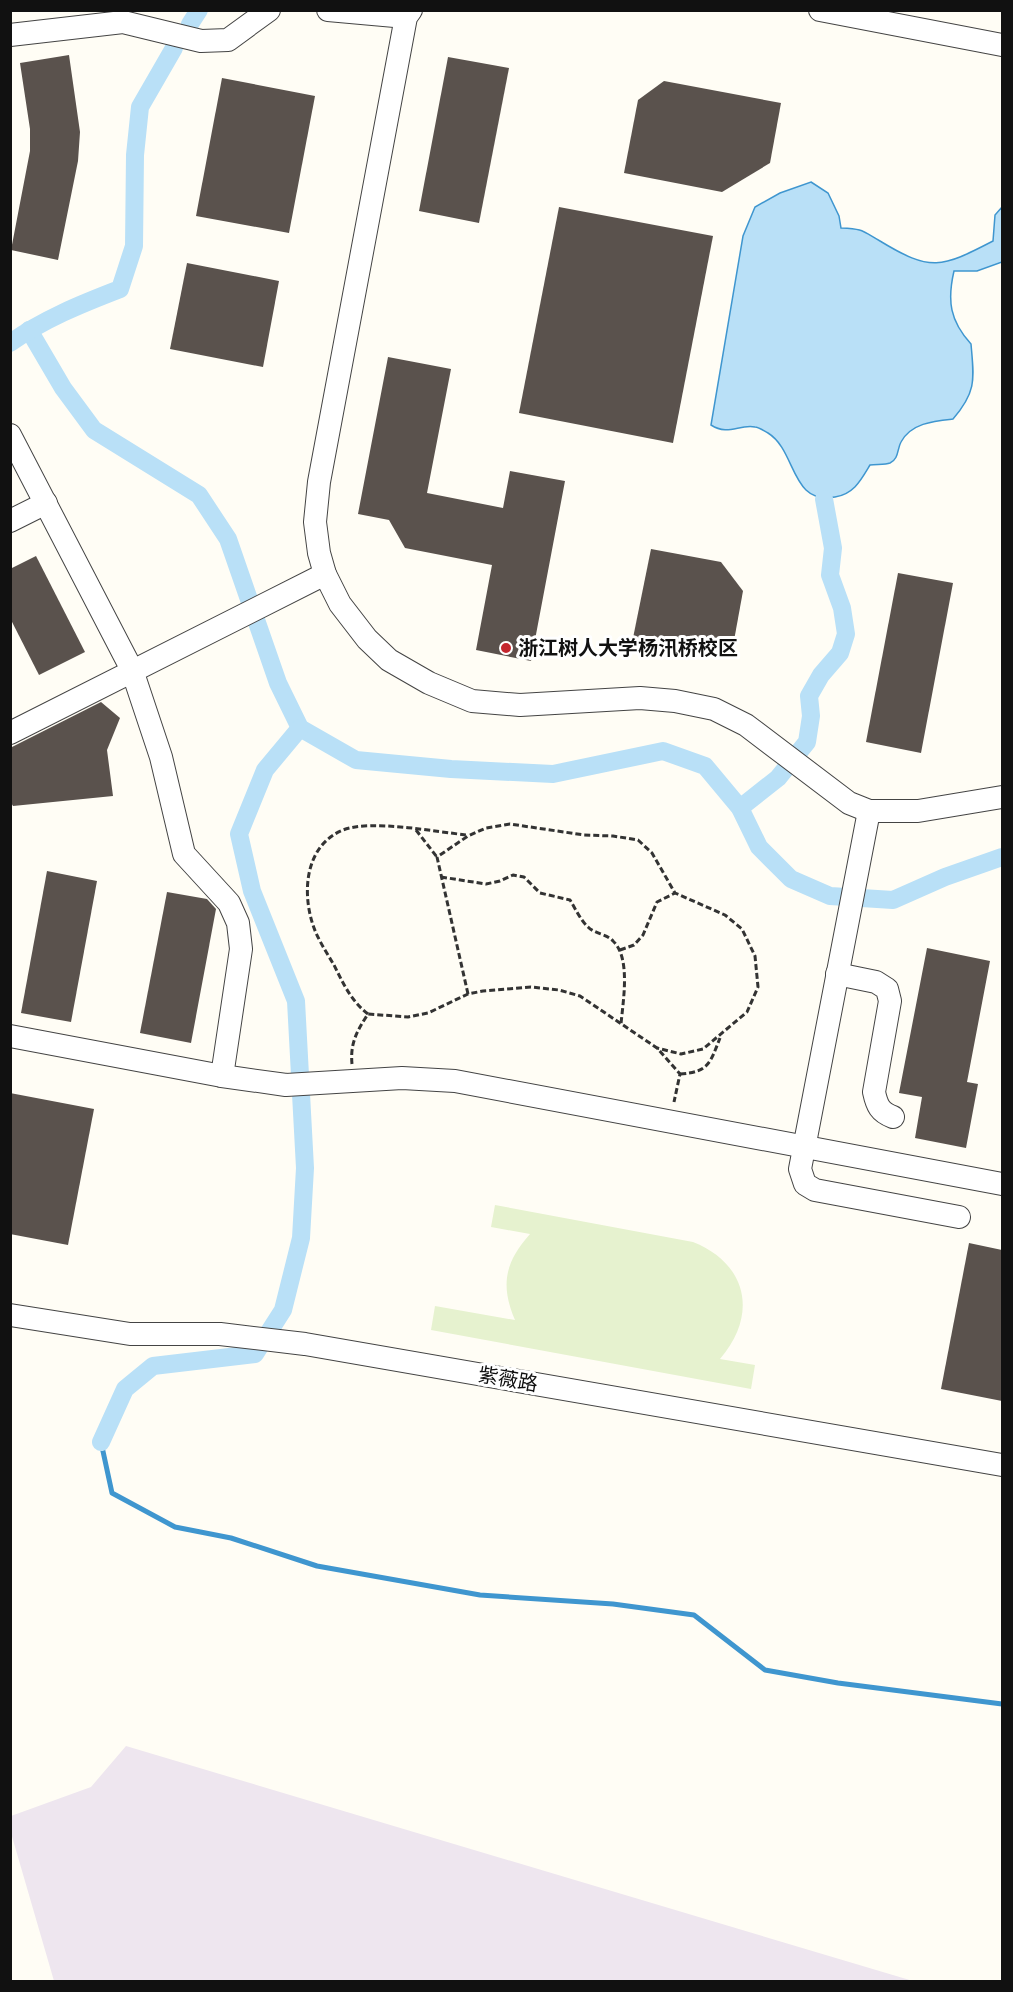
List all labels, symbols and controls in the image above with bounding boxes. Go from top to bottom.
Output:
place label: 浙江树人大学杨汛桥校区 [518,636,738,660]
marker: 浙江树人大学杨汛桥校区 [499,641,513,655]
street label: 紫薇路 [476,1362,540,1396]

